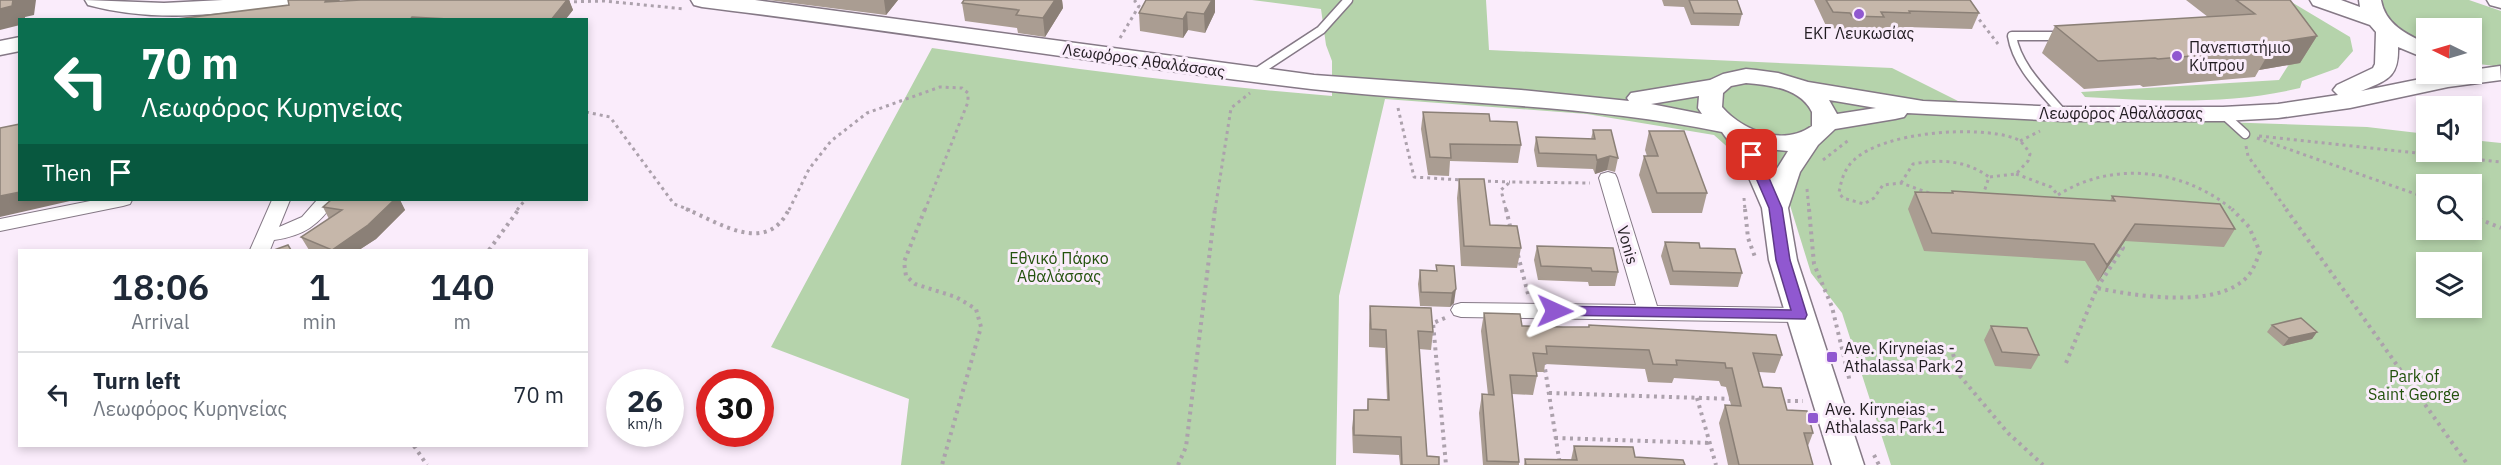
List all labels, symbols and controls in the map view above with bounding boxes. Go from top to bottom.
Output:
marker: ΕΚΓ Λευκωσίας [1852,7,1866,21]
north arrow [2416,18,2482,84]
map controls [2416,18,2482,318]
place label: ΕΚΓ Λευκωσίας [1804,23,1915,43]
text: 70 m [141,36,239,91]
place label: Πανεπιστήμιο Κύπρου [2189,37,2291,75]
street label: Λεωφόρος Αθαλάσσας [1062,39,1227,81]
icon: left [42,42,120,120]
marker: Πανεπιστήμιο Κύπρου [2170,49,2184,63]
text: Λεωφόρος Κυρηνείας [141,89,403,124]
button: sound [2416,96,2482,162]
street label: Λεωφόρος Αθαλάσσας [2039,103,2203,123]
pin [1726,129,1777,180]
icon: arrive [1735,138,1768,171]
icon: arrive [104,156,137,189]
text: Then [42,158,92,187]
button: search [2416,174,2482,240]
street label: Vonis [1613,223,1643,267]
park label: Εθνικό Πάρκο Αθαλάσσας [1009,248,1109,286]
button: layers [2416,252,2482,318]
text: 18:06 [111,263,209,310]
text: 1 [309,263,330,310]
text: 140 [430,263,495,310]
position arrow [1523,279,1587,343]
text: Arrival [131,308,189,335]
text: min [303,308,336,335]
text: m [453,308,471,335]
place label: Ave. Kiryneias - Athalassa Park 2 [1844,338,1964,376]
marker: Ave. Kiryneias - Athalassa Park 2 [1825,350,1839,364]
text: Turn left [93,366,181,395]
park label: Park of Saint George [2368,366,2460,404]
speed limit sign: 30 [696,369,774,447]
icon: left [42,378,75,411]
text: 70 m [513,380,564,409]
text: 26 [627,381,663,420]
text: Λεωφόρος Κυρηνείας [93,395,287,422]
place label: Ave. Kiryneias - Athalassa Park 1 [1825,399,1945,437]
marker: Ave. Kiryneias - Athalassa Park 1 [1806,411,1820,425]
text: km/h [627,414,663,433]

